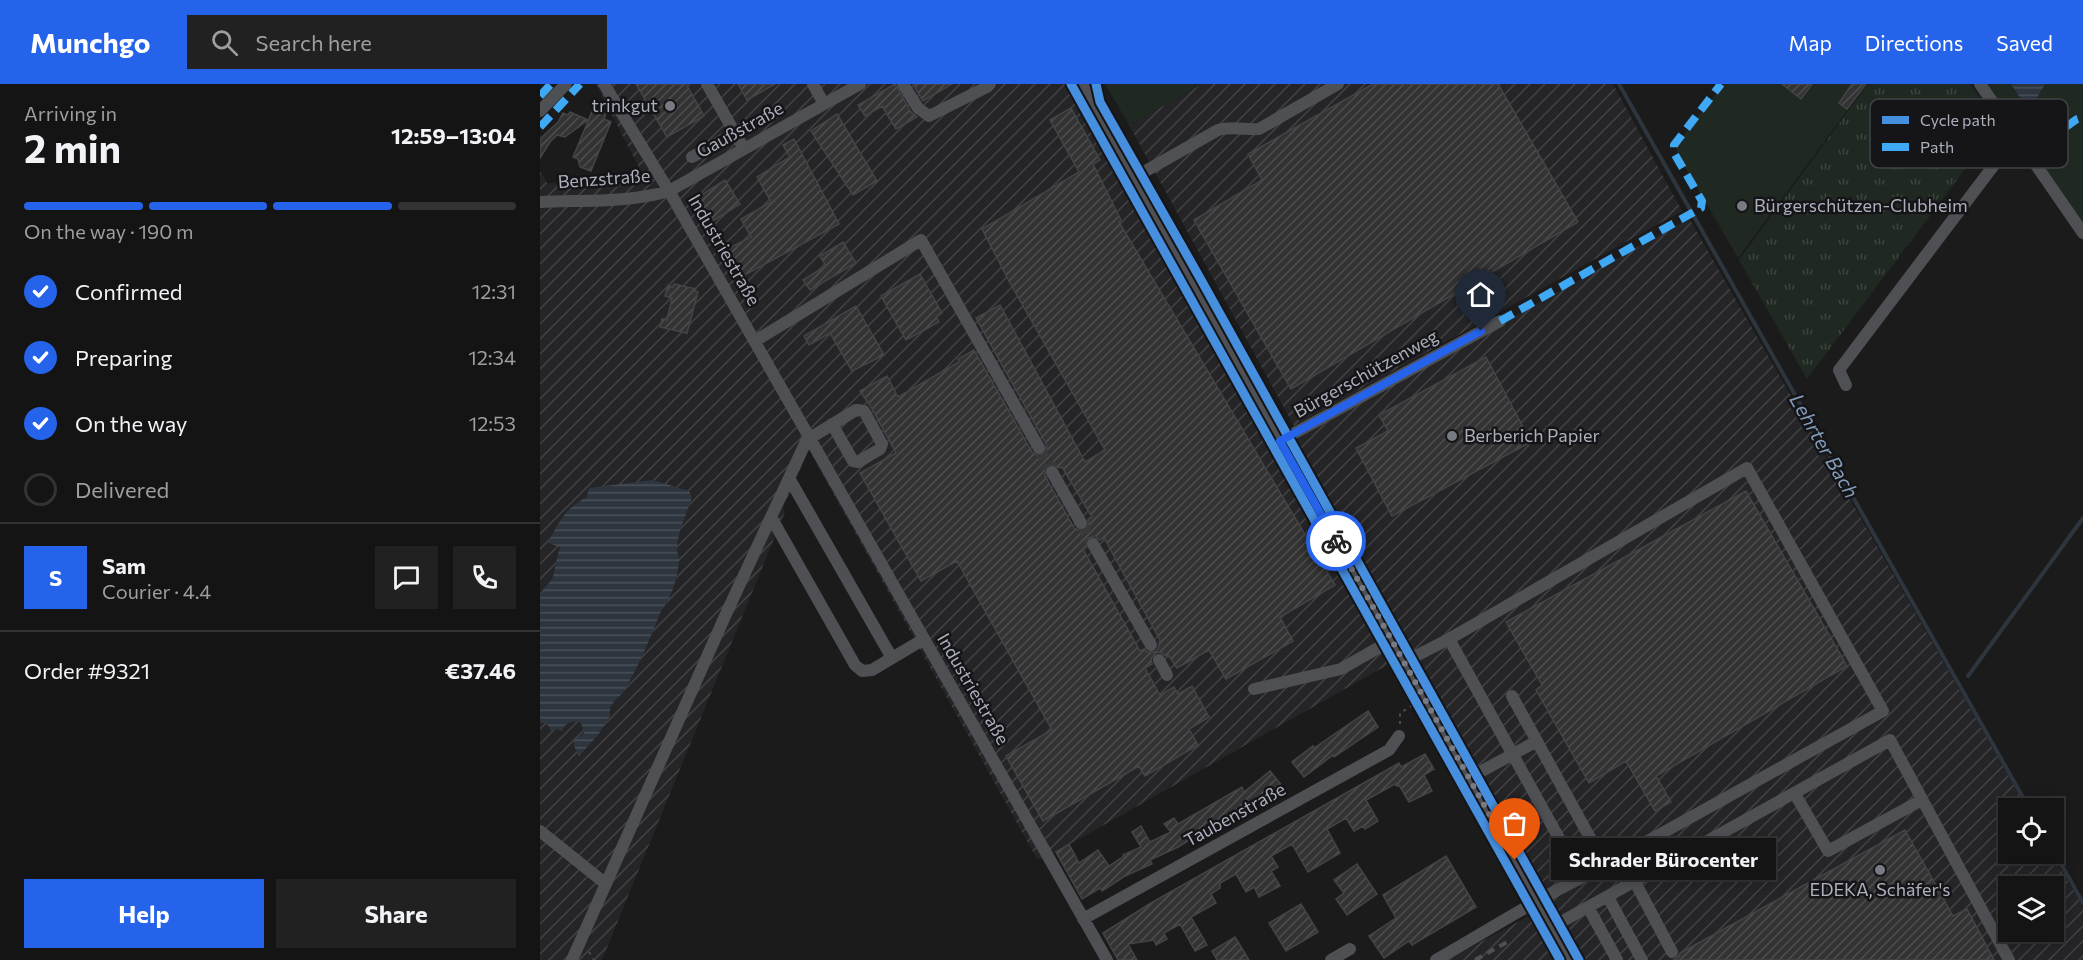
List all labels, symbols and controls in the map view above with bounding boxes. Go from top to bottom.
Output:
search box [187,15,607,69]
text: Munchgo [30,25,151,59]
icon: search [208,26,241,59]
text: Search here [256,29,372,56]
text: Map [1789,30,1832,55]
text: Directions [1865,30,1963,55]
text: Saved [1996,30,2053,55]
place label: trinkgut [592,94,658,116]
street label: Gaußstraße [692,96,787,162]
marker: trinkgut [663,99,677,113]
legend [1870,99,2068,168]
text: Arriving in [24,101,117,125]
text: Cycle path [1920,110,1996,129]
text: 12:59–13:04 [391,122,516,149]
text: 2 min [24,123,121,171]
text: Path [1920,137,1954,156]
street label: Benzstraße [557,164,651,192]
street label: Industriestraße [684,190,766,309]
place label: Bürgerschützen-Clubheim [1754,194,1968,216]
marker: Bürgerschützen-Clubheim [1735,199,1749,213]
text: On the way · 190 m [24,219,193,243]
pin [1455,269,1506,331]
icon: check [24,275,57,308]
text: Confirmed [75,278,182,305]
icon: home [1464,278,1497,311]
text: 12:31 [472,279,516,303]
street label: Bürgerschützenweg [1290,324,1442,422]
icon: check [24,341,57,374]
text: Preparing [75,344,172,371]
text: 12:34 [468,345,516,369]
water label: Lehrter Bach [1785,389,1864,502]
icon: check [24,407,57,440]
text: On the way [75,410,187,437]
text: 12:53 [469,411,516,435]
place label: Berberich Papier [1464,424,1600,446]
marker: Berberich Papier [1445,429,1459,443]
text: Delivered [75,476,169,503]
courier [1306,511,1366,571]
icon: bike [1320,525,1353,558]
button: chat [375,546,438,609]
button: phone [453,546,516,609]
text: Sam [102,552,146,579]
text: S [49,564,62,591]
text: Courier · 4.4 [102,579,211,603]
street label: Industriestraße [933,629,1015,748]
text: Order #9321 [24,657,150,684]
text: €37.46 [445,657,516,684]
street label: Taubenstraße [1180,777,1289,851]
pin [1489,798,1540,860]
map controls [1998,798,2064,942]
button: locate [1998,798,2064,864]
icon: bag [1498,807,1531,840]
callout: Schrader Bürocenter [1551,839,1776,881]
text: Schrader Bürocenter [1569,847,1758,871]
marker: EDEKA, Schäfer's [1873,863,1887,877]
button: layers [1998,876,2064,942]
place label: EDEKA, Schäfer's [1810,878,1951,900]
button: Help [24,879,264,948]
button: Share [276,879,516,948]

